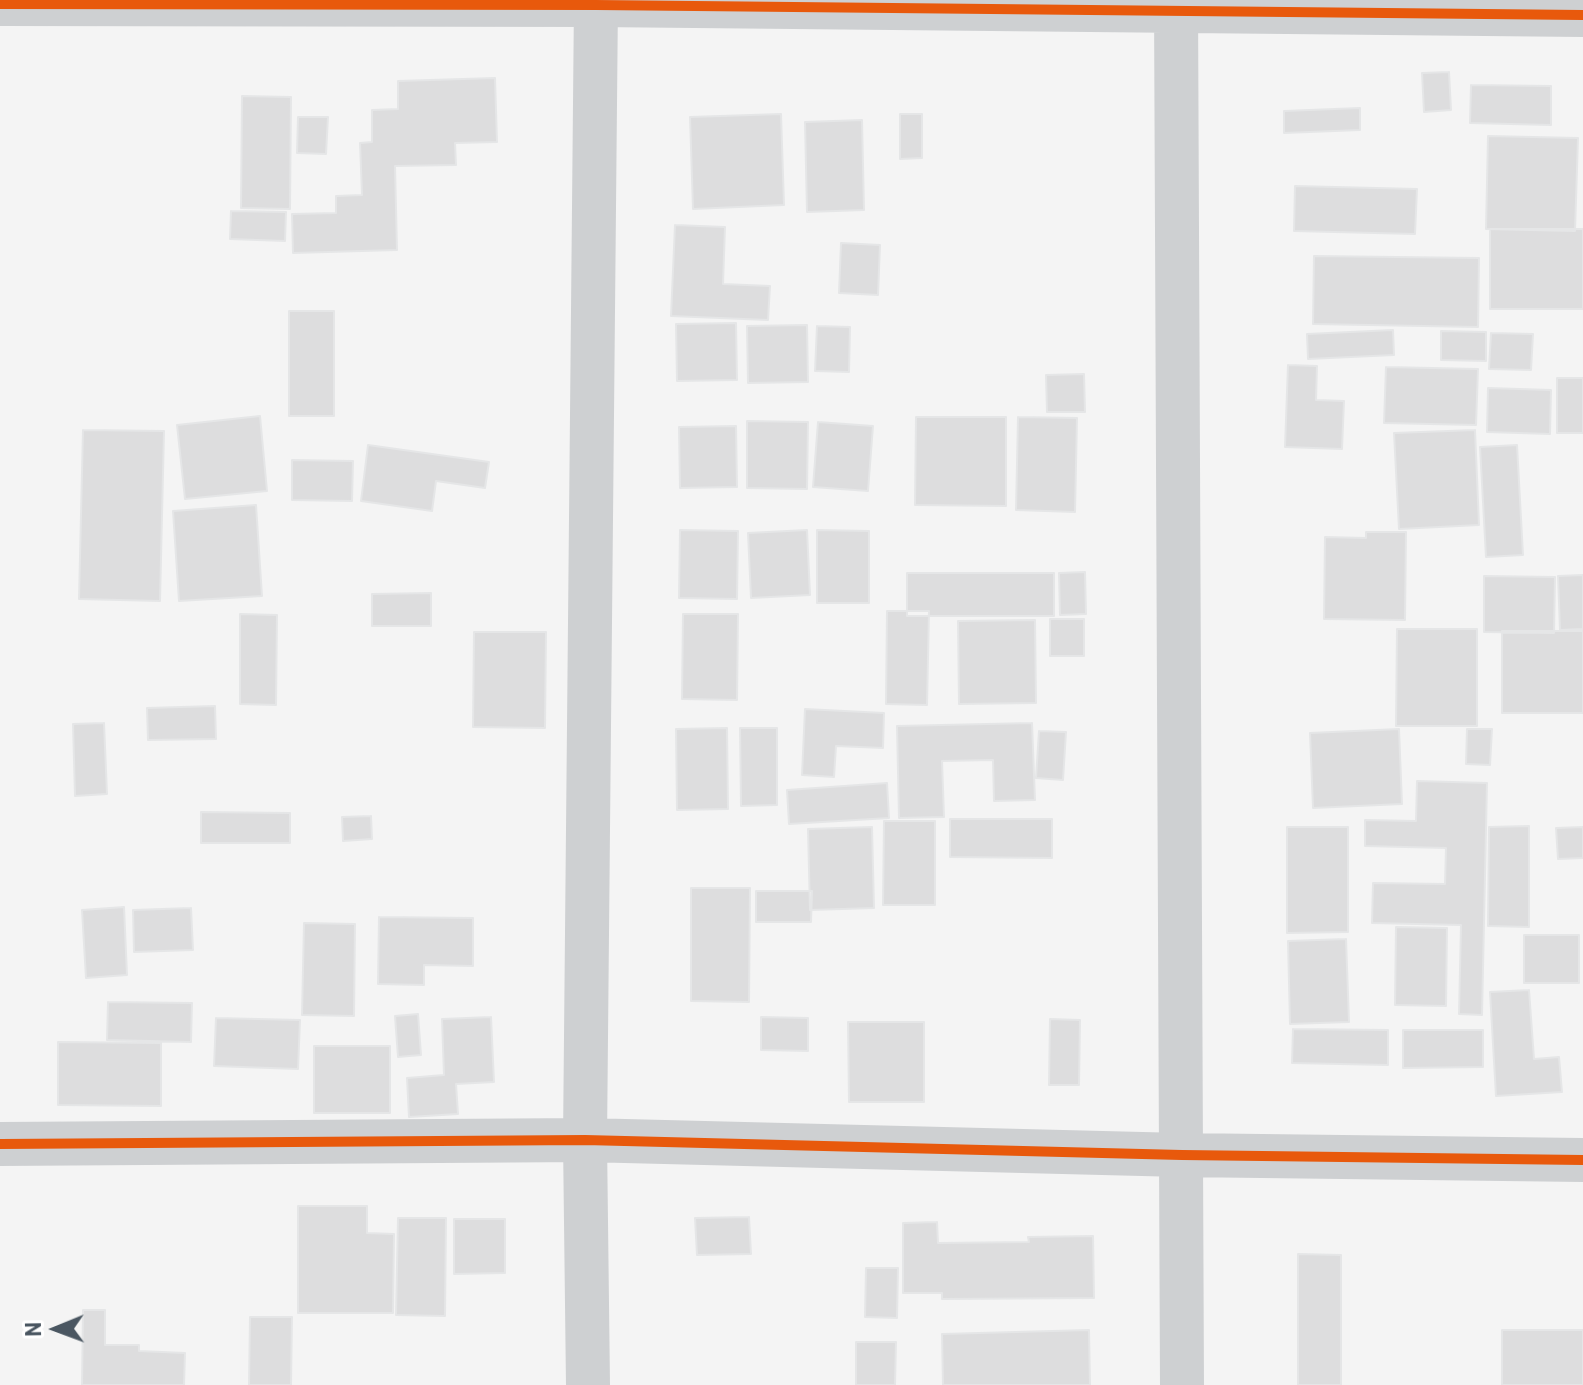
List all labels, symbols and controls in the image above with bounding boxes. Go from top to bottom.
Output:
north arrow [16,1289,96,1369]
text: N [19,1322,45,1337]

